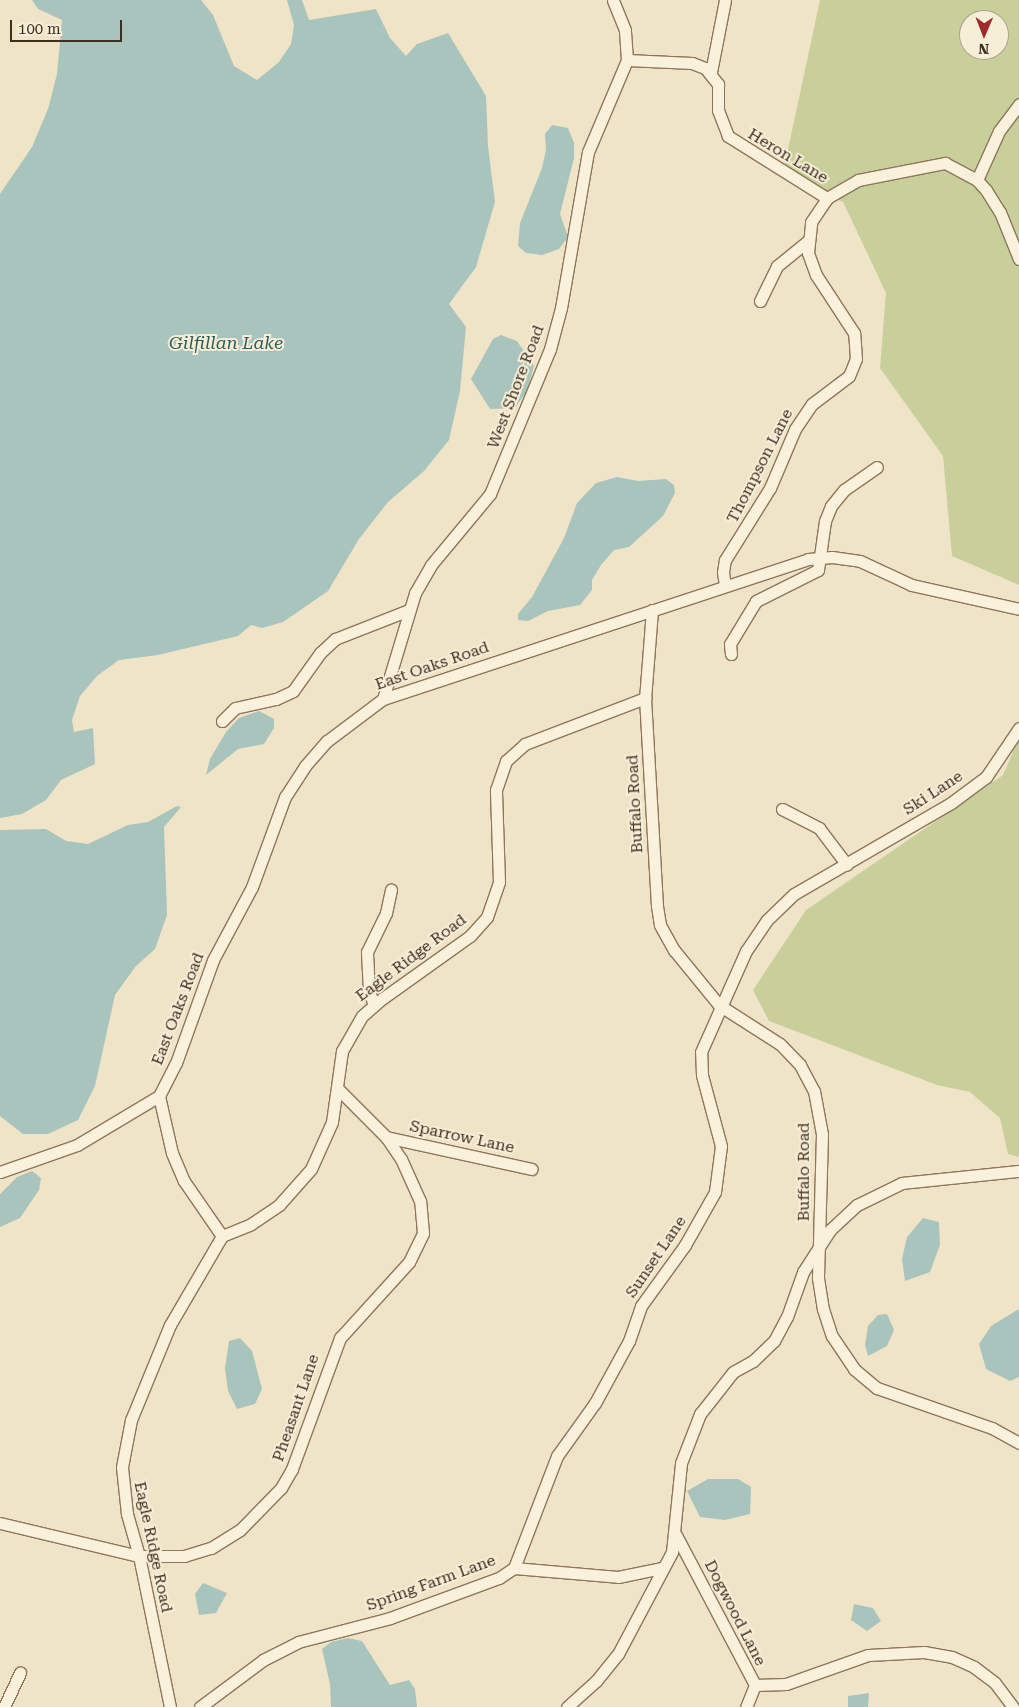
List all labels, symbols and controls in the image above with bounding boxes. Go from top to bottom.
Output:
scale bar [12,10,125,42]
north arrow [959,10,1009,60]
text: 100 m [18,20,61,38]
text: N [978,41,989,57]
street label: Heron Lane [744,124,832,188]
street label: West Shore Road [484,323,548,451]
water label: Gilfillan Lake [169,332,283,354]
street label: Thompson Lane [723,406,797,526]
street label: East Oaks Road [373,638,491,694]
street label: Buffalo Road [623,754,647,854]
street label: Ski Lane [900,767,966,819]
street label: Eagle Ridge Road [352,910,470,1006]
street label: East Oaks Road [148,950,208,1068]
street label: Sparrow Lane [408,1117,516,1157]
street label: Buffalo Road [794,1123,814,1221]
street label: Sunset Lane [622,1212,690,1302]
street label: Pheasant Lane [269,1352,323,1464]
street label: Eagle Ridge Road [130,1480,176,1614]
street label: Spring Farm Lane [364,1551,498,1615]
street label: Dogwood Lane [700,1557,770,1669]

